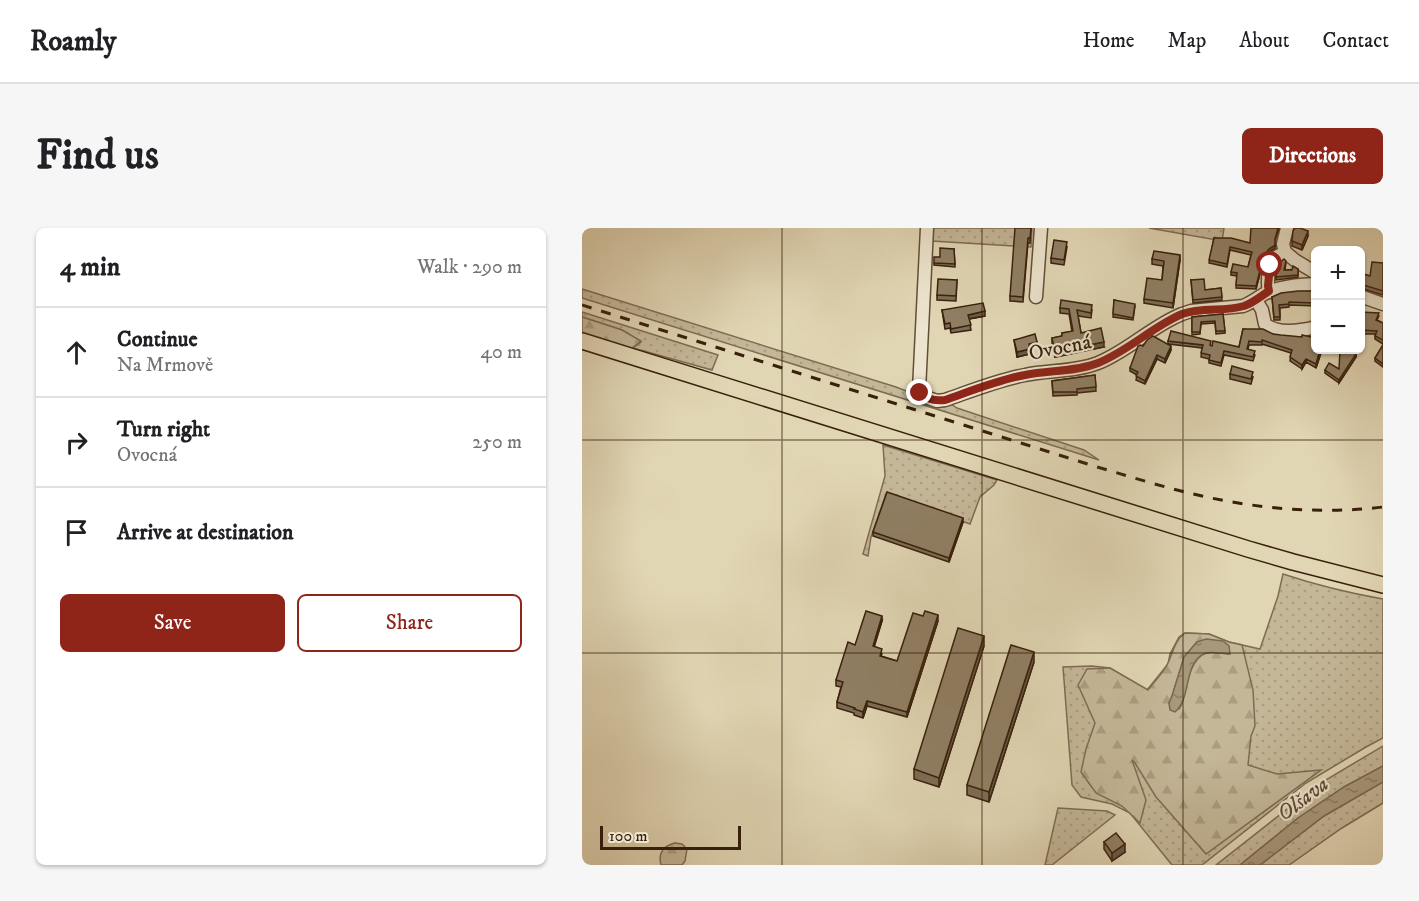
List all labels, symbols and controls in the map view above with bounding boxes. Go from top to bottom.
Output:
text: Roamly [30,24,116,59]
text: Home [1083,28,1135,54]
text: Map [1168,28,1206,54]
text: About [1239,28,1290,54]
text: Contact [1323,28,1389,54]
button: Directions [1242,128,1383,184]
text: Find us [36,130,159,182]
map controls [1311,246,1365,354]
button: + [1311,246,1365,300]
text: 4 min [60,251,120,284]
route start [1256,251,1282,277]
text: Walk · 290 m [417,255,522,280]
button: − [1311,300,1365,354]
text: Continue [117,326,198,353]
street label: Ovocná [1027,329,1094,367]
icon: ahead [60,336,93,369]
text: 40 m [480,340,522,365]
text: Na Mrmově [117,353,213,378]
route end [906,379,932,405]
text: Turn right [117,416,210,443]
icon: right [60,426,93,459]
text: 250 m [472,430,522,455]
text: Ovocná [117,443,177,468]
icon: arrive [60,516,93,549]
text: Arrive at destination [117,519,294,546]
button: Save [60,594,285,652]
button: Share [297,594,522,652]
water label: Olšava [1272,771,1334,827]
scale bar [600,823,741,850]
text: 100 m [609,826,648,846]

